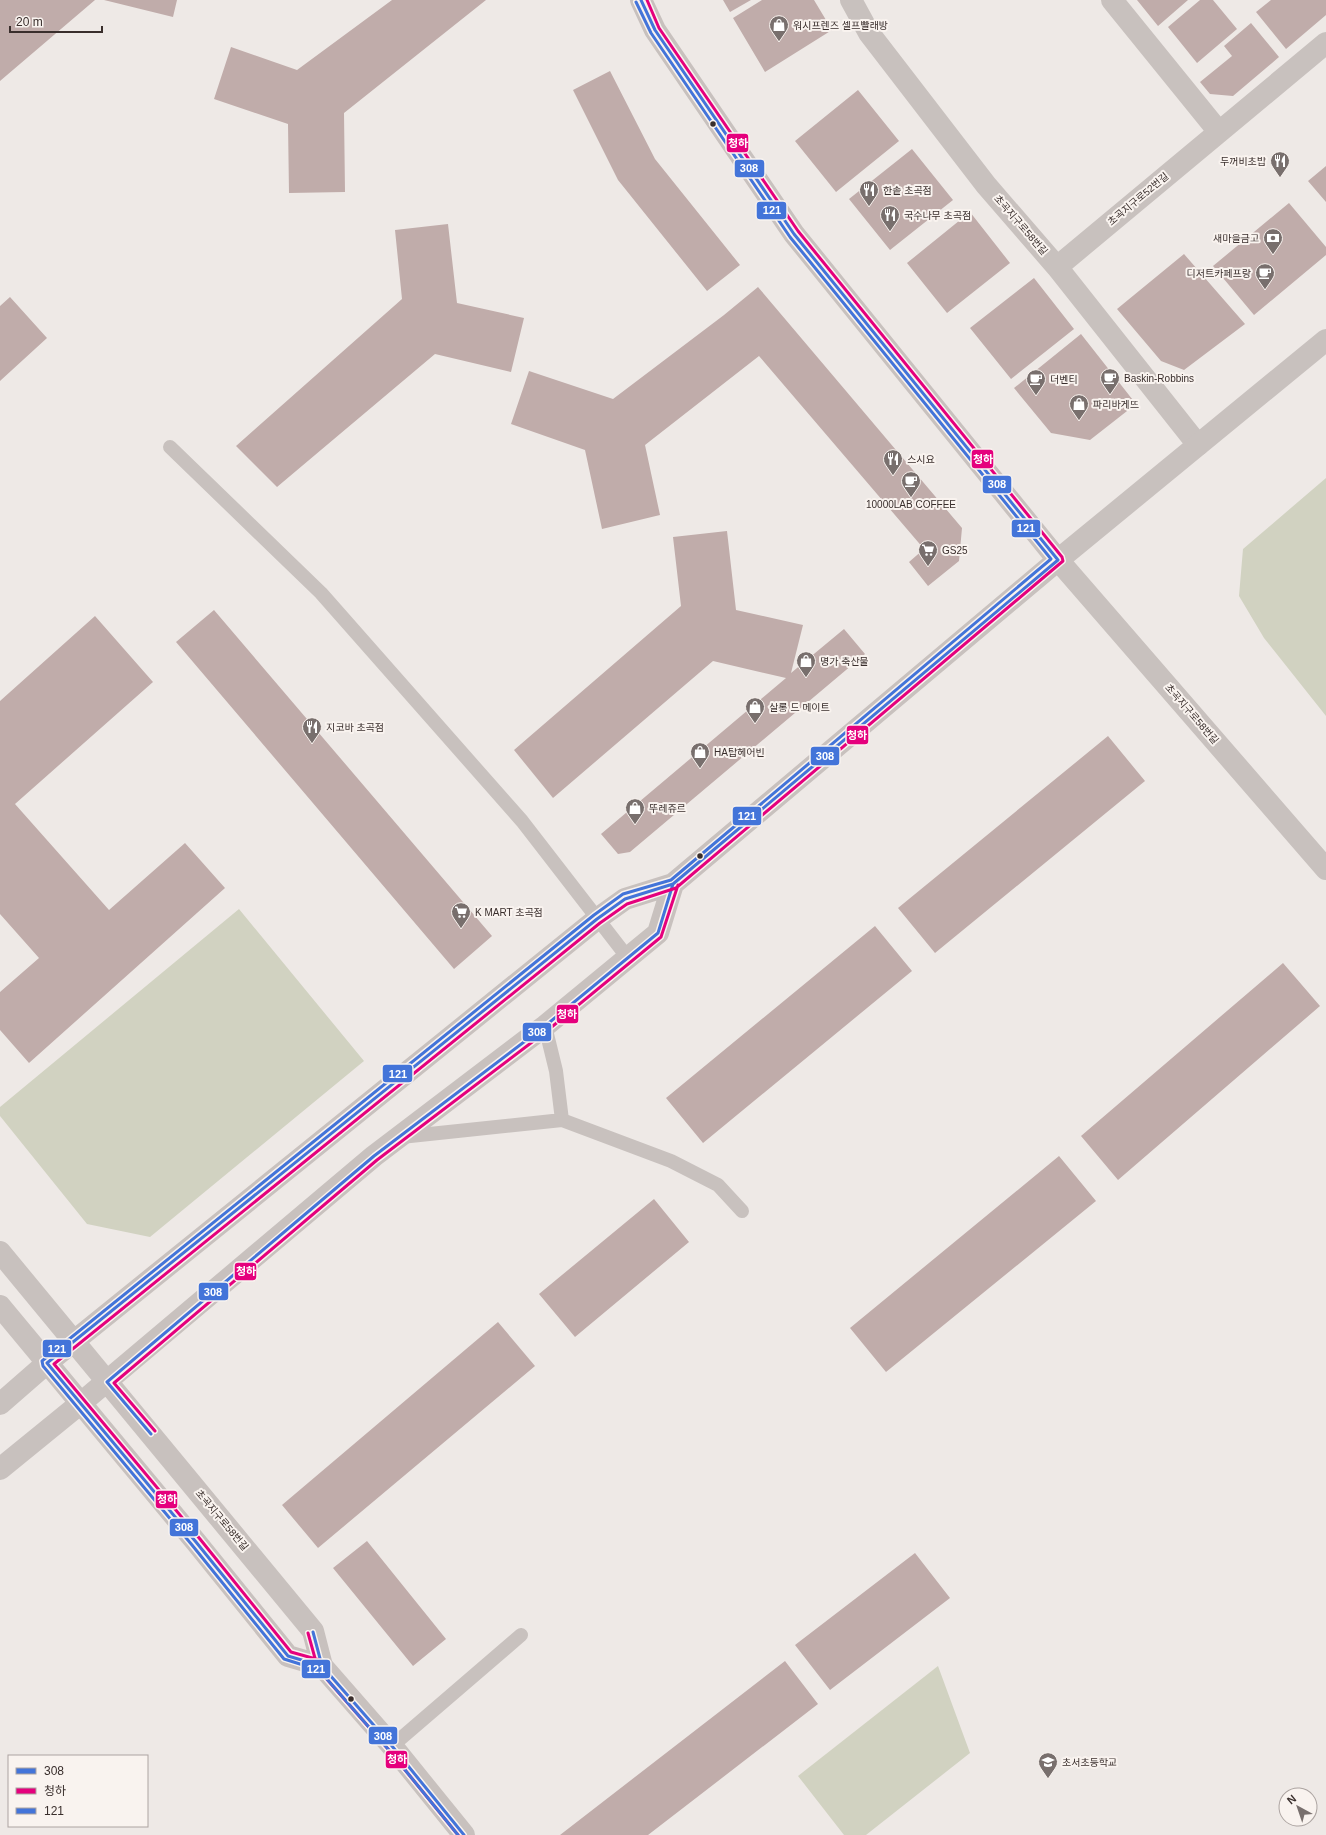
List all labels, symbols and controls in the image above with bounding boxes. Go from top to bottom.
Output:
scale bar [10,8,102,34]
shop icon: 워시프렌즈 셀프빨래방 [768,14,790,42]
text: 20 m [16,15,43,29]
place label: 워시프렌즈 셀프빨래방 [793,20,888,31]
unlabelled marker [708,119,718,129]
line badge: 청하 [726,133,749,153]
text: 청하 [728,137,748,149]
restaurant icon: 두꺼비초밥 [1269,150,1291,178]
place label: 두꺼비초밥 [1220,156,1267,167]
line badge: 308 [734,159,765,178]
text: 308 [740,162,758,174]
street label: 초곡지구로52번길 [1106,171,1170,227]
restaurant icon: 한솥 초곡점 [858,179,880,207]
place label: 한솥 초곡점 [883,185,932,196]
street label: 초곡지구로58번길 [992,193,1050,257]
line badge: 121 [756,201,787,220]
text: 121 [763,204,781,216]
restaurant icon: 국수나무 초곡점 [879,204,901,232]
place label: 국수나무 초곡점 [904,210,971,221]
bank icon: 새마을금고 [1262,227,1284,255]
place label: 새마을금고 [1213,233,1259,244]
cafe icon: 디저트카페프랑 [1254,262,1276,290]
place label: 디저트카페프랑 [1187,268,1251,279]
cafe icon: Baskin-Robbins [1099,367,1121,395]
cafe icon: 더벤티 [1025,368,1047,396]
place label: Baskin-Robbins [1124,373,1194,384]
place label: 더벤티 [1050,374,1078,385]
shop icon: 파리바게뜨 [1068,393,1090,421]
place label: 파리바게뜨 [1093,399,1139,410]
restaurant icon: 스시요 [882,448,904,476]
line badge: 청하 [971,449,994,469]
text: 청하 [973,453,993,465]
place label: 스시요 [907,454,935,465]
cafe icon: 10000LAB COFFEE [900,470,922,498]
line badge: 308 [982,475,1012,494]
text: 308 [988,478,1006,490]
place label: 10000LAB COFFEE [866,499,956,510]
line badge: 121 [1011,519,1041,538]
text: 121 [1017,522,1035,534]
supermarket icon: GS25 [917,539,939,567]
place label: GS25 [942,545,968,556]
shop icon: 명가 축산물 [795,650,817,678]
place label: 명가 축산물 [820,656,869,667]
street label: 초곡지구로58번길 [1163,682,1221,746]
shop icon: 살롱 드 메이트 [744,696,766,724]
place label: 살롱 드 메이트 [769,702,830,713]
restaurant icon: 지코바 초곡점 [301,716,323,744]
place label: 지코바 초곡점 [326,722,384,733]
line badge: 청하 [846,725,869,745]
text: 청하 [847,729,867,741]
shop icon: HA탑헤어빈 [689,741,711,769]
line badge: 308 [810,746,840,766]
place label: HA탑헤어빈 [714,747,765,758]
text: 308 [816,750,834,762]
shop icon: 뚜레쥬르 [624,797,646,825]
place label: 뚜레쥬르 [649,803,686,814]
line badge: 121 [732,806,762,826]
text: 121 [738,810,756,822]
unlabelled marker [695,851,705,861]
supermarket icon: K MART 초곡점 [450,901,472,929]
place label: K MART 초곡점 [475,907,543,918]
line badge: 청하 [556,1004,579,1024]
text: 청하 [557,1008,577,1020]
line badge: 308 [522,1022,552,1042]
text: 308 [528,1026,546,1038]
line badge: 121 [382,1064,413,1083]
text: 121 [389,1068,407,1080]
line badge: 청하 [234,1262,257,1281]
text: 청하 [236,1265,256,1277]
line badge: 308 [198,1282,229,1301]
text: 308 [204,1286,222,1298]
line badge: 121 [42,1339,72,1358]
text: 121 [48,1343,66,1355]
street label: 초곡지구로58번길 [194,1488,250,1552]
line badge: 청하 [155,1490,178,1509]
text: 청하 [157,1493,177,1505]
line badge: 308 [169,1518,199,1537]
text: 308 [175,1521,193,1533]
line badge: 121 [301,1659,331,1679]
text: 121 [307,1663,325,1675]
unlabelled marker [346,1694,356,1704]
line badge: 308 [368,1726,398,1745]
text: 308 [374,1730,392,1742]
line badge: 청하 [385,1750,408,1769]
school or university icon: 초서초등학교 [1037,1751,1059,1779]
text: 청하 [387,1753,407,1765]
legend [8,1755,148,1827]
place label: 초서초등학교 [1062,1757,1117,1768]
text: 308 [44,1764,64,1778]
text: 청하 [44,1784,66,1798]
north arrow [1278,1787,1318,1827]
text: N [1285,1792,1299,1806]
text: 121 [44,1804,64,1818]

